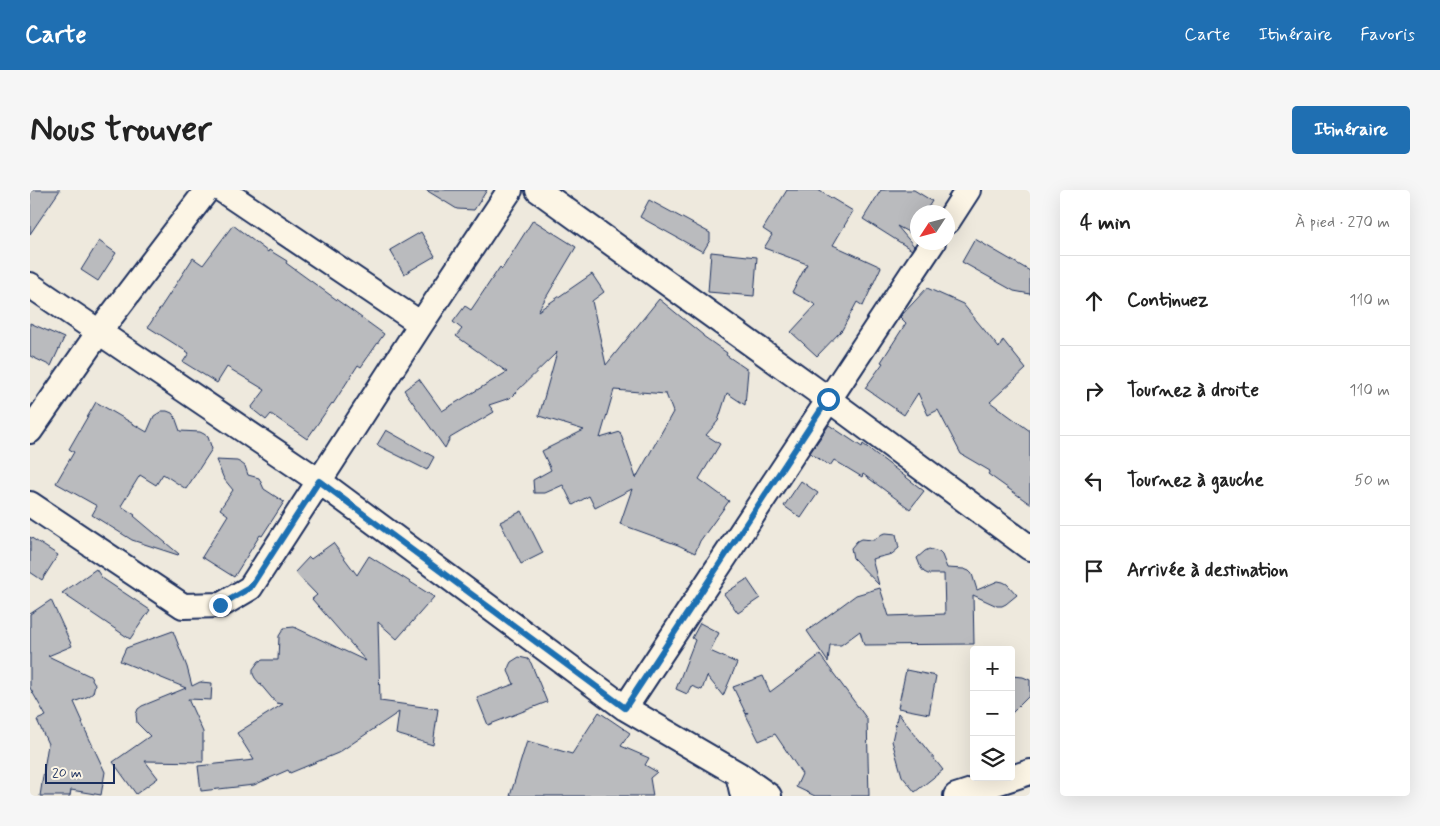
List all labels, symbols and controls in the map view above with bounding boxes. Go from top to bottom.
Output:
text: Carte [25,20,87,51]
text: Carte [1184,23,1230,47]
text: Itinéraire [1258,23,1332,47]
text: Favoris [1360,23,1415,47]
button: Itinéraire [1292,106,1410,154]
text: Nous trouver [30,107,212,153]
north arrow [910,205,955,250]
text: 4 min [1080,209,1131,237]
text: À pied · 270 m [1295,212,1390,233]
icon: ahead [1080,287,1108,315]
text: Continuez [1127,288,1208,313]
text: 110 m [1349,290,1390,311]
icon: right [1080,377,1108,405]
text: Tournez à droite [1127,378,1259,403]
text: 110 m [1349,380,1390,401]
route start [817,388,840,411]
icon: left [1080,467,1108,495]
text: Tournez à gauche [1127,468,1264,493]
text: 50 m [1354,470,1390,491]
icon: arrive [1080,557,1108,585]
text: Arrivée à destination [1127,558,1288,583]
route end [209,594,232,617]
map controls [970,646,1015,781]
button: + [970,646,1015,691]
button: − [970,691,1015,736]
button: layers [970,736,1015,781]
scale bar [45,761,115,784]
text: 20 m [52,764,82,782]

